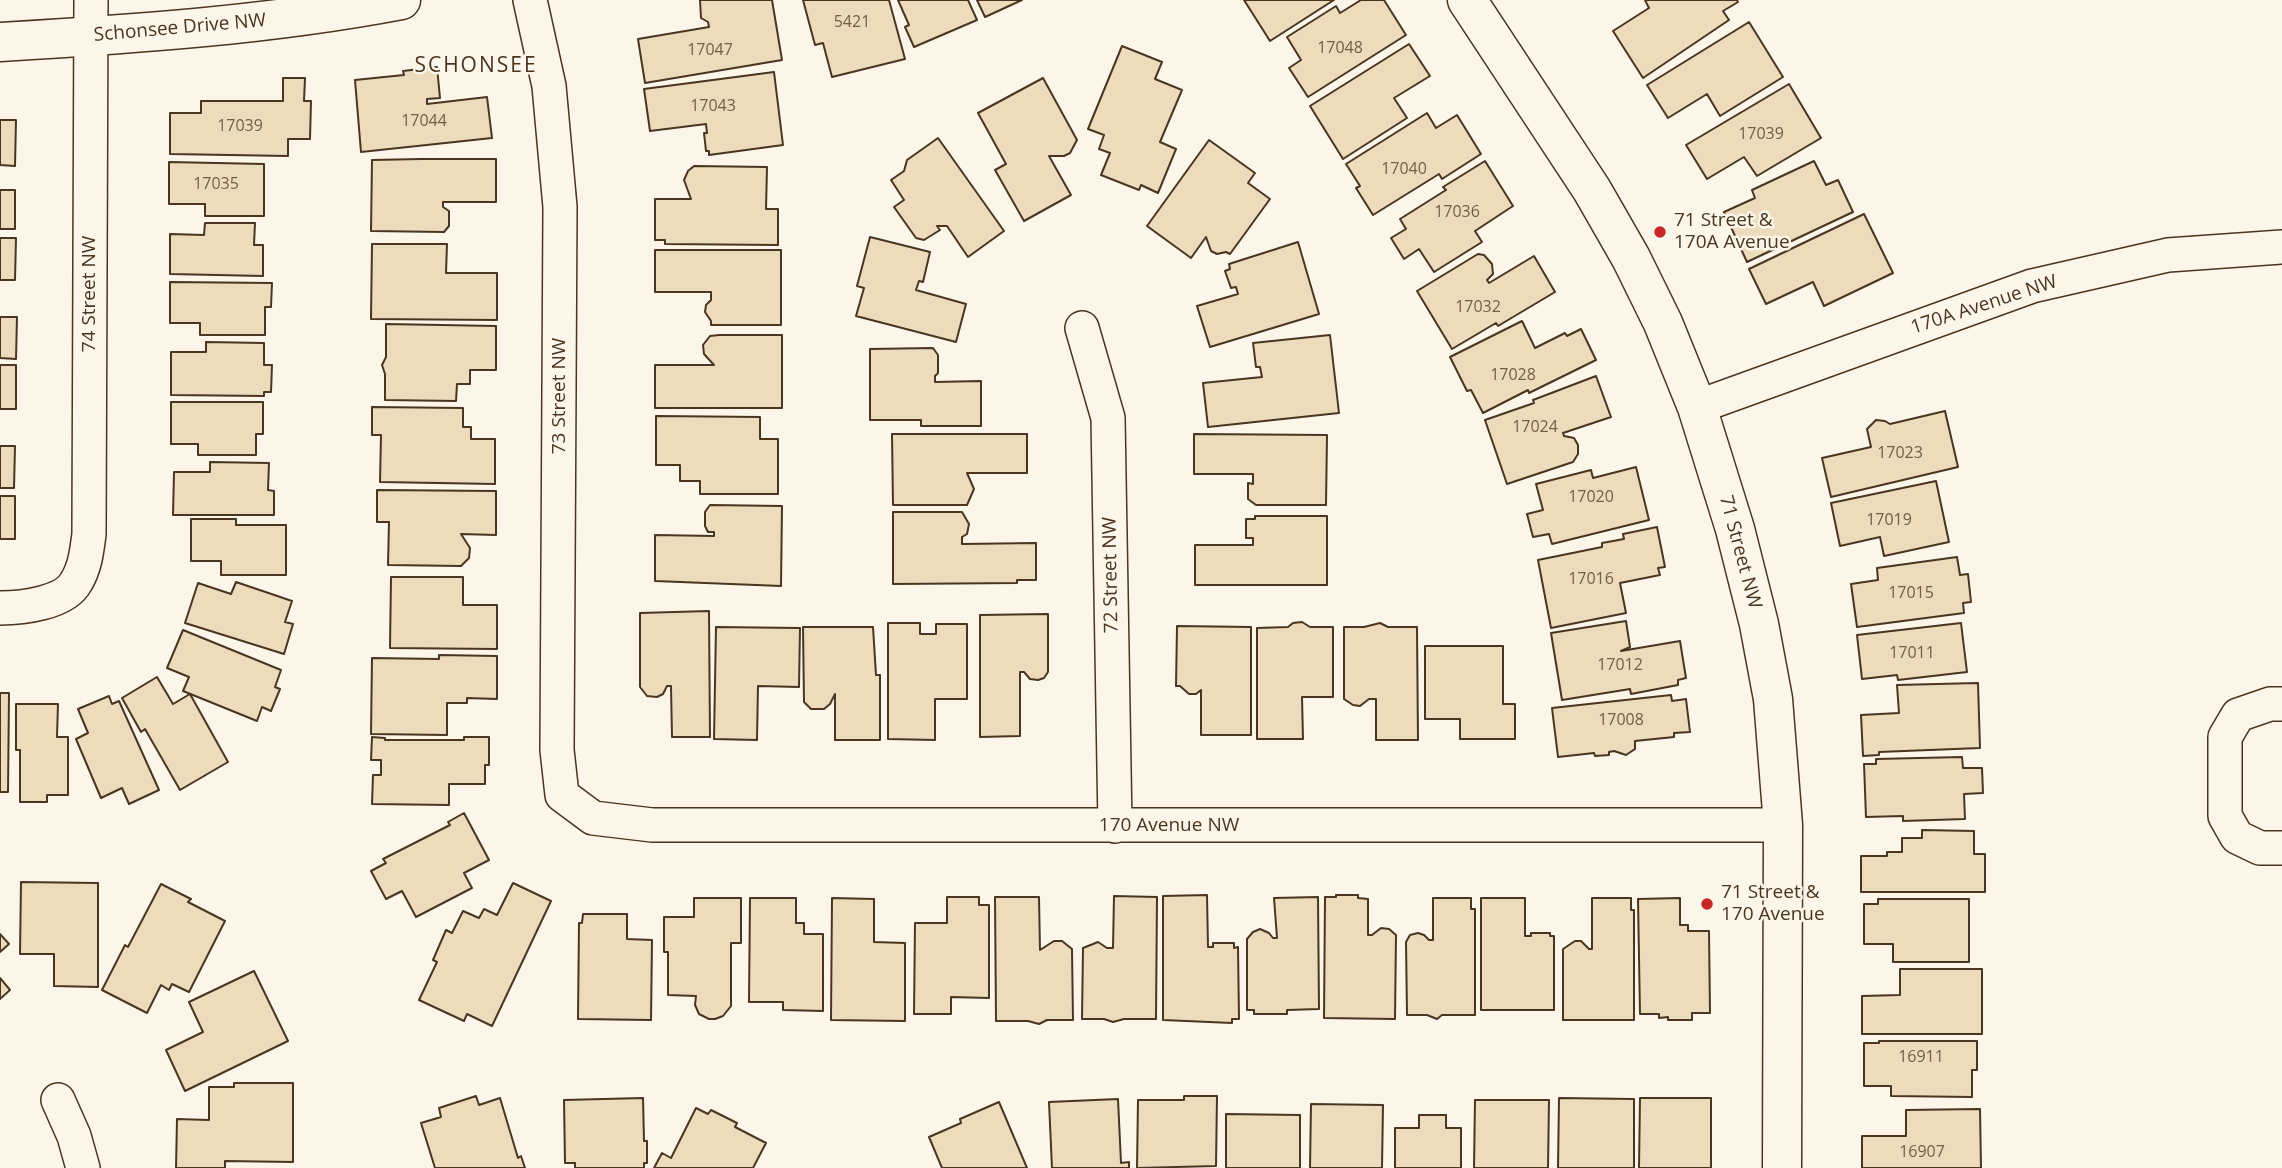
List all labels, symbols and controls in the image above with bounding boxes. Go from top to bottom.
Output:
street label: Schonsee Drive NW [93,9,267,47]
house number: 5421 [834,12,870,32]
house number: 17048 [1317,38,1363,58]
house number: 17047 [687,40,733,60]
district label: SCHONSEE [415,53,537,79]
house number: 17043 [690,96,736,116]
house number: 17044 [401,111,447,131]
house number: 17039 [217,116,263,136]
house number: 17039 [1738,124,1784,144]
house number: 17040 [1381,159,1427,179]
house number: 17035 [193,174,239,194]
house number: 17036 [1434,202,1480,222]
place label: 71 Street & 170A Avenue [1674,210,1790,254]
marker: 71 Street & 170A Avenue [1652,224,1668,240]
street label: 74 Street NW [79,236,101,352]
street label: 170A Avenue NW [1908,271,2060,339]
house number: 17032 [1455,297,1501,317]
street label: 73 Street NW [549,338,571,454]
house number: 17028 [1490,365,1536,385]
house number: 17024 [1512,417,1558,437]
house number: 17023 [1877,443,1923,463]
house number: 17020 [1568,487,1614,507]
street label: 71 Street NW [1714,493,1766,611]
house number: 17019 [1866,510,1912,530]
street label: 72 Street NW [1099,517,1123,633]
house number: 17016 [1568,569,1614,589]
house number: 17015 [1888,583,1934,603]
house number: 17011 [1889,643,1935,663]
house number: 17012 [1597,655,1643,675]
house number: 17008 [1598,710,1644,730]
street label: 170 Avenue NW [1099,815,1239,837]
place label: 71 Street & 170 Avenue [1721,882,1825,926]
marker: 71 Street & 170 Avenue [1699,896,1715,912]
house number: 16911 [1898,1047,1944,1067]
house number: 16907 [1899,1142,1945,1162]

